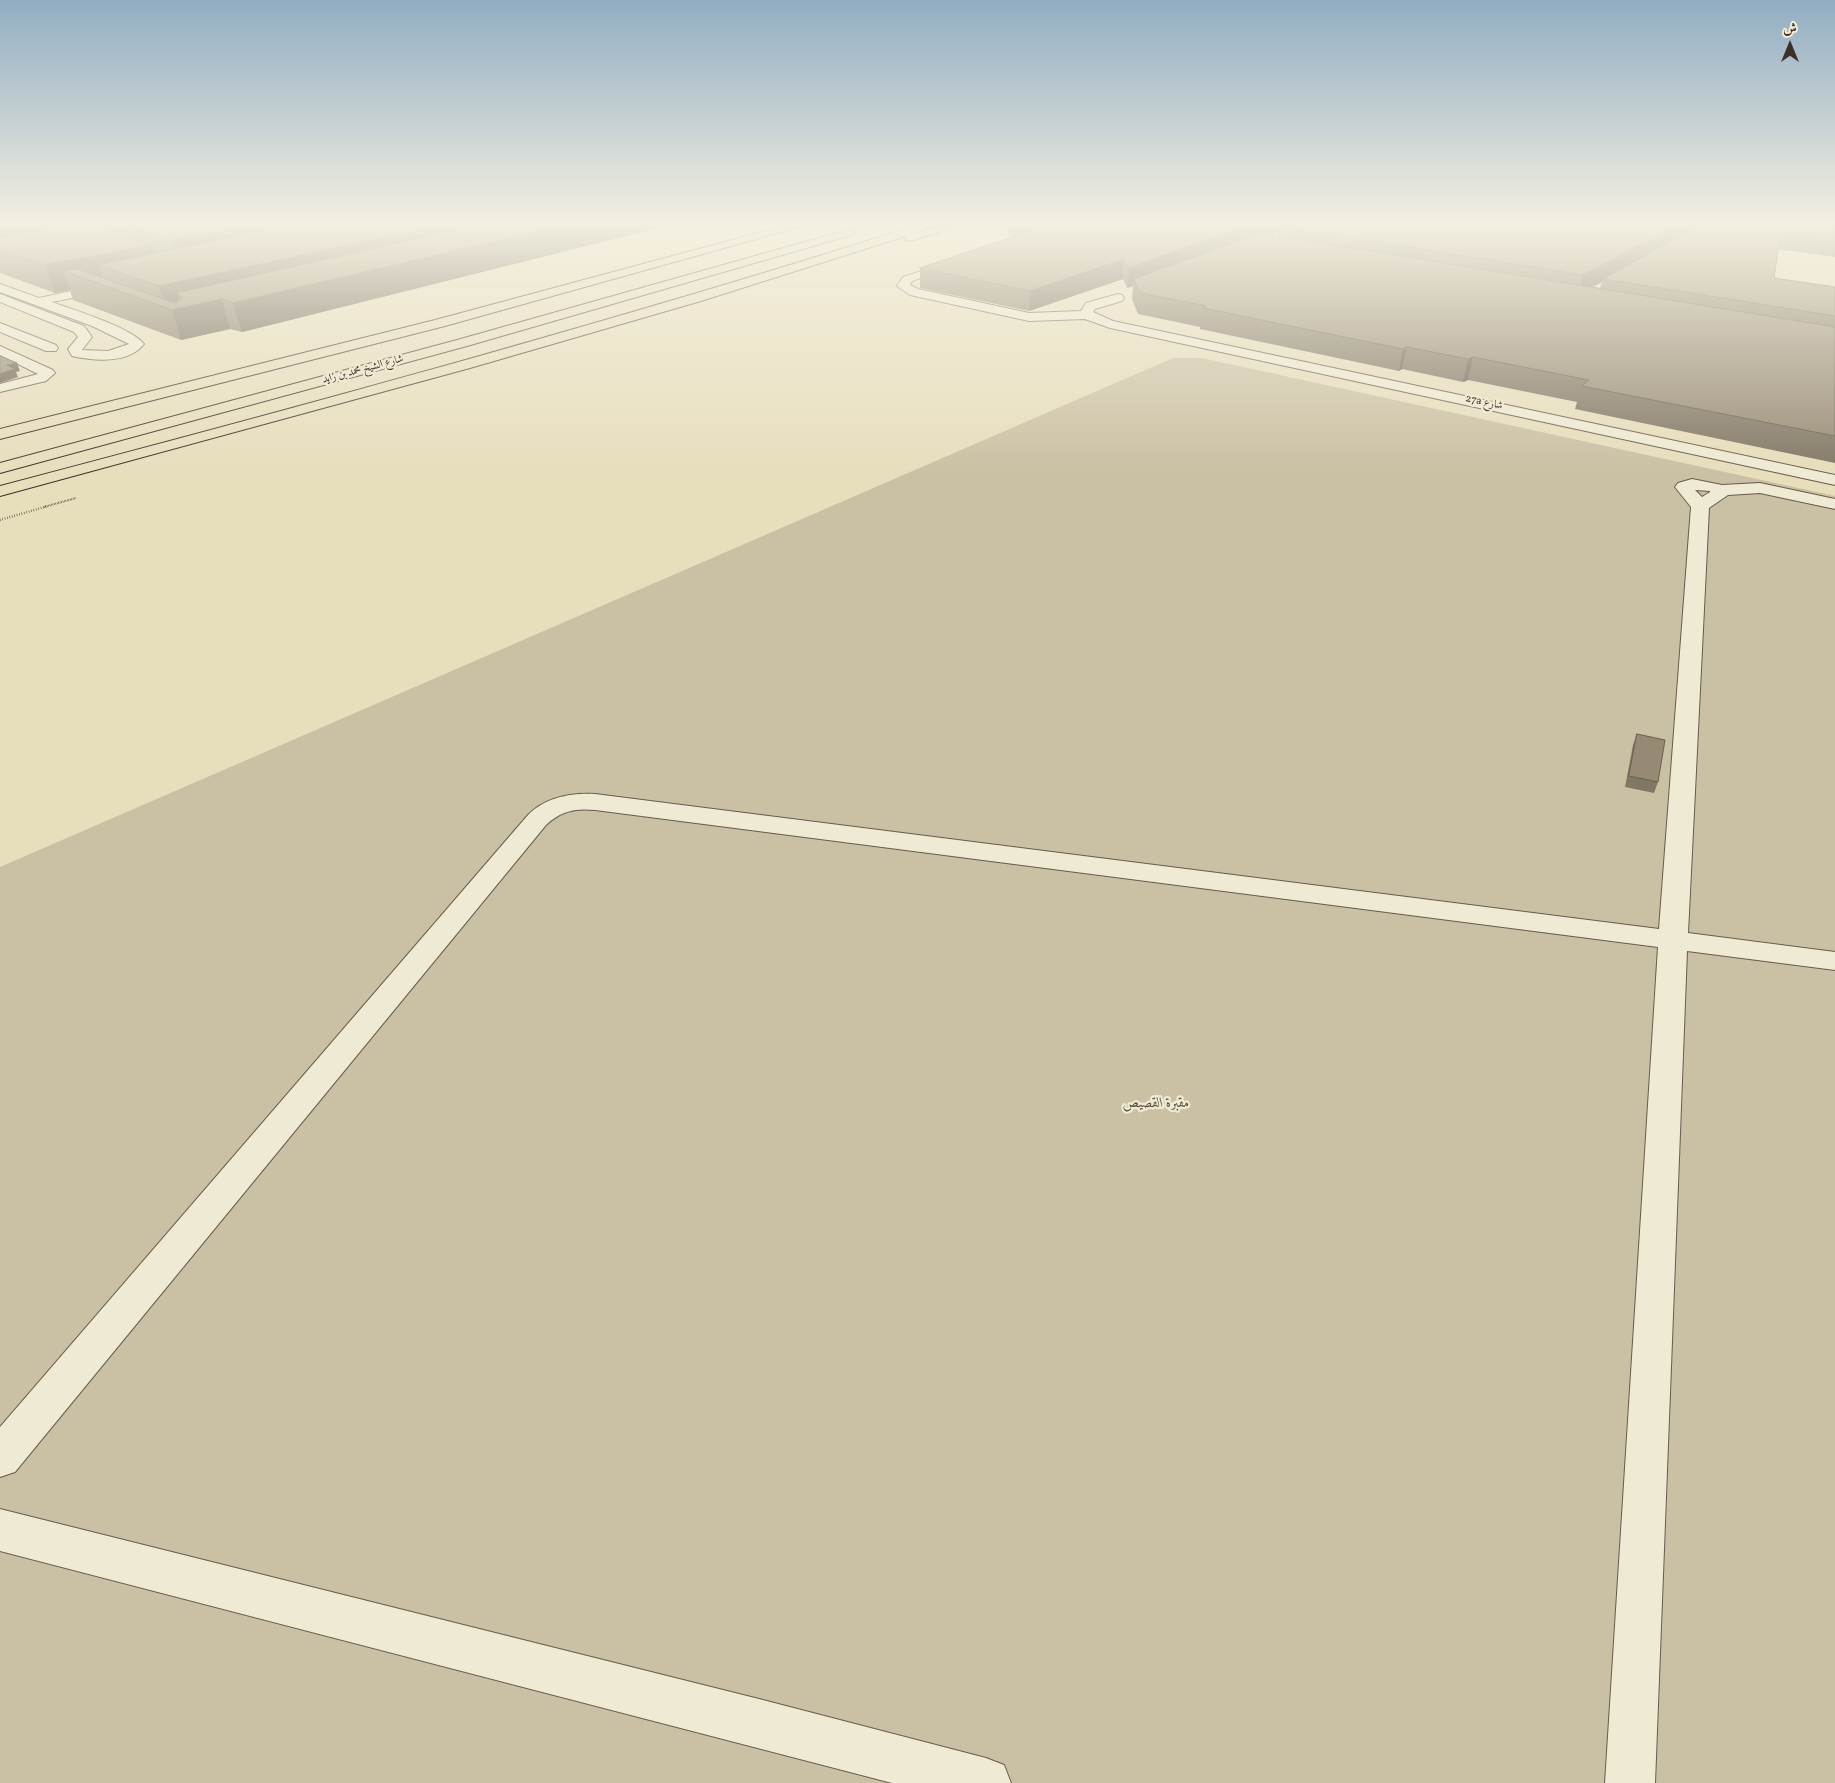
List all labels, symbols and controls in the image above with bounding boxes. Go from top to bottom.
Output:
north arrow [1765,20,1815,70]
text: ش [1783,20,1797,39]
street label: شارع الشيخ محمد بن زايد [321,353,405,387]
street label: 27a شارع [1464,393,1504,413]
park label: مقبرة القصيص [1123,1096,1189,1112]

